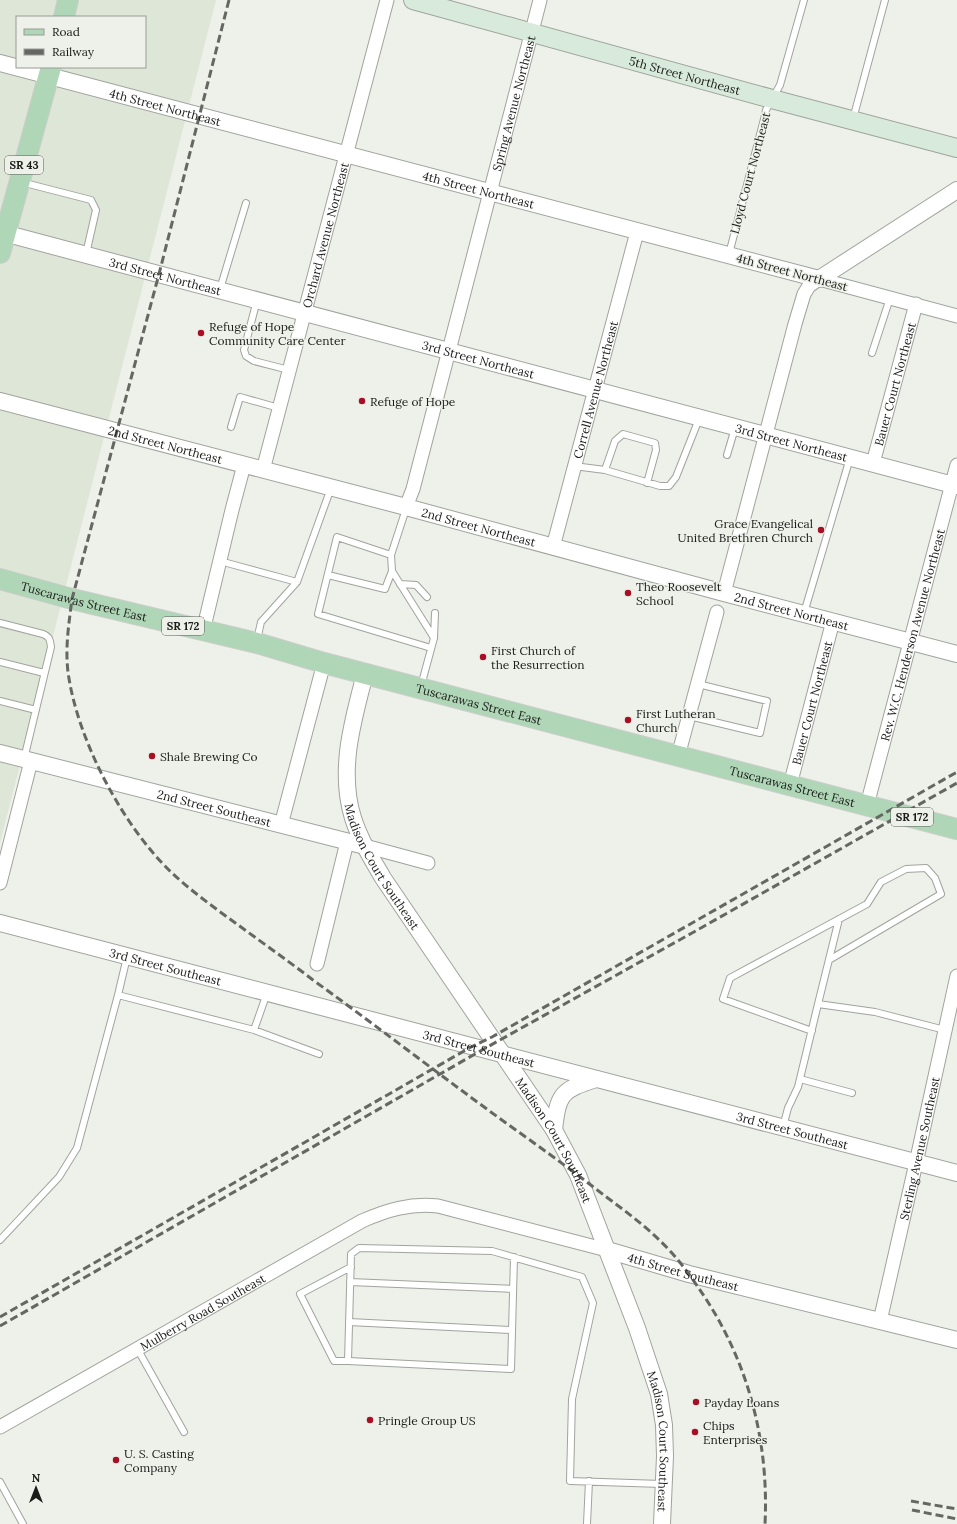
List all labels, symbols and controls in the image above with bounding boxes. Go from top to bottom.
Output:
legend [16,16,146,68]
text: Road [52,24,80,39]
street label: Spring Avenue Northeast [488,33,538,173]
text: Railway [52,44,95,59]
street label: 5th Street Northeast [627,52,743,98]
street label: 4th Street Northeast [108,85,223,129]
street label: Lloyd Court Northeast [727,110,774,235]
road number: SR 43 [5,156,43,174]
street label: Orchard Avenue Northeast [299,160,351,309]
street label: 4th Street Northeast [421,167,536,211]
street label: 4th Street Northeast [735,250,850,294]
street label: 3rd Street Northeast [108,254,223,298]
place label: Refuge of Hope Community Care Center [209,319,347,348]
street label: Correll Avenue Northeast [569,319,621,460]
street label: Bauer Court Northeast [871,320,918,447]
marker: Refuge of Hope Community Care Center [196,328,206,338]
street label: 3rd Street Northeast [421,337,537,381]
place label: Refuge of Hope [370,394,456,409]
marker: Refuge of Hope [357,396,367,406]
street label: 3rd Street Northeast [734,420,850,464]
street label: 2nd Street Northeast [107,422,224,466]
street label: 2nd Street Northeast [420,504,538,549]
place label: Grace Evangelical United Brethren Church [677,516,813,545]
marker: Grace Evangelical United Brethren Church [816,525,826,535]
street label: Rev. W.C. Henderson Avenue Northeast [877,527,947,743]
street label: Tuscarawas Street East [19,578,149,624]
place label: Theo Roosevelt School [636,579,722,608]
marker: Theo Roosevelt School [623,588,633,598]
street label: 2nd Street Northeast [733,589,851,633]
road number: SR 172 [162,617,204,635]
street label: Bauer Court Northeast [788,639,835,766]
place label: First Church of the Resurrection [491,643,585,672]
marker: First Church of the Resurrection [478,652,488,662]
street label: Tuscarawas Street East [414,680,544,727]
place label: First Lutheran Church [636,706,715,735]
marker: First Lutheran Church [623,715,633,725]
place label: Shale Brewing Co [160,749,258,764]
marker: Shale Brewing Co [147,751,157,761]
street label: Tuscarawas Street East [728,762,857,810]
street label: 2nd Street Southeast [156,786,273,829]
street label: Madison Court Southeast [342,802,423,932]
road number: SR 172 [891,808,933,826]
street label: 3rd Street Southeast [108,944,223,988]
street label: 3rd Street Southeast [421,1026,537,1070]
street label: Madison Court Southeast [513,1074,596,1205]
street label: Sterling Avenue Southeast [896,1075,942,1222]
street label: 3rd Street Southeast [735,1108,850,1152]
street label: 4th Street Southeast [626,1249,740,1294]
street label: Mulberry Road Southeast [137,1270,268,1353]
street label: Madison Court Southeast [644,1369,672,1513]
place label: Payday Loans [704,1395,780,1410]
marker: Payday Loans [691,1397,701,1407]
place label: Pringle Group US [378,1413,476,1428]
marker: Pringle Group US [365,1415,375,1425]
place label: Chips Enterprises [703,1418,768,1447]
marker: Chips Enterprises [690,1427,700,1437]
place label: U. S. Casting Company [124,1446,194,1475]
marker: U. S. Casting Company [111,1455,121,1465]
north arrow [16,1468,56,1508]
text: N [32,1471,41,1485]

